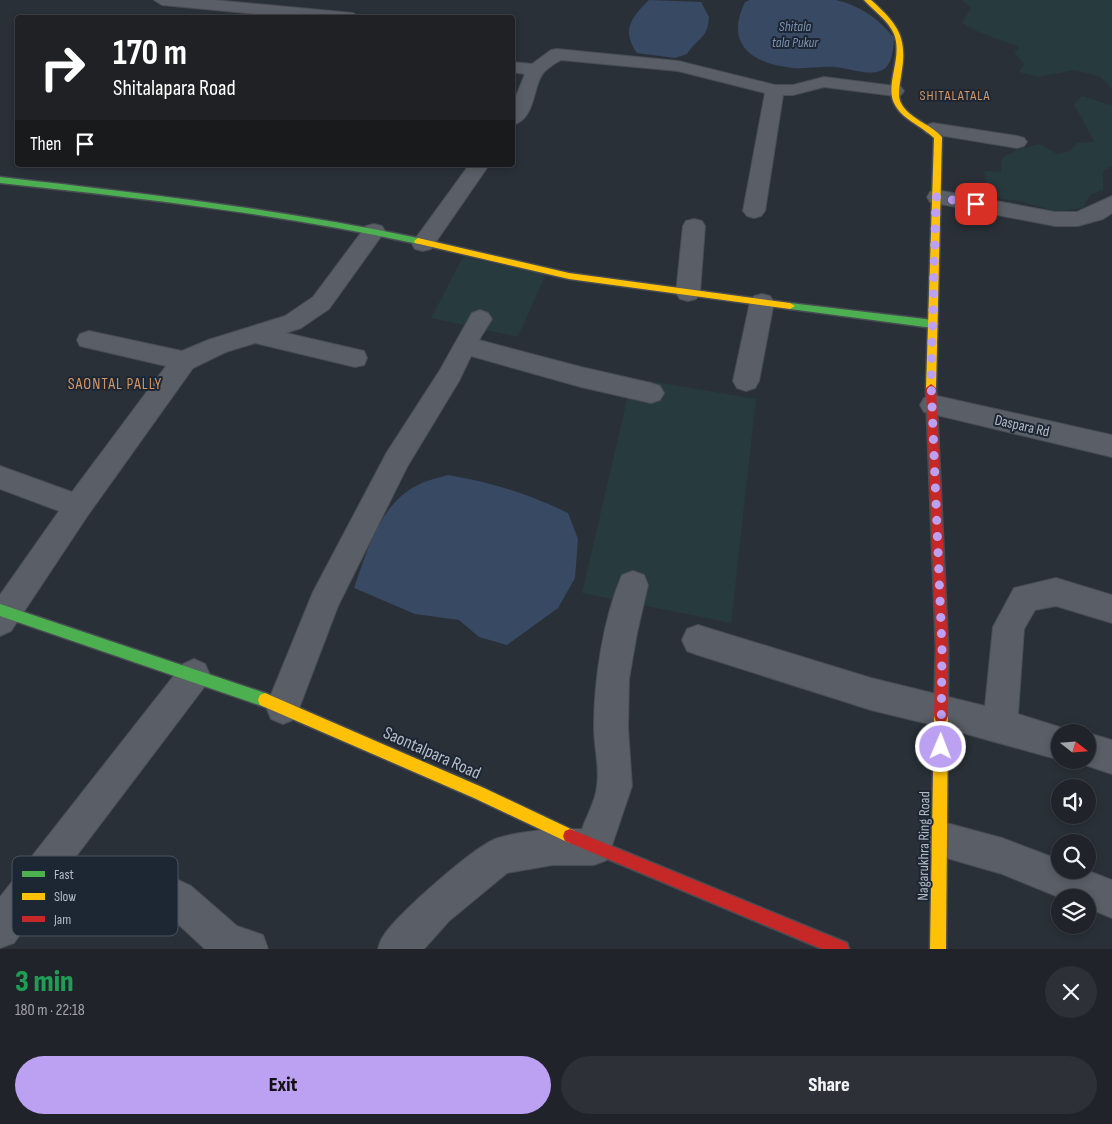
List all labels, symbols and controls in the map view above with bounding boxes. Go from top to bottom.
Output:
water label: Shitala tala Pukur [772,18,819,51]
text: 170 m [113,32,187,75]
icon: right [30,35,95,100]
text: Shitalapara Road [113,75,236,102]
district label: SHITALATALA [919,87,991,104]
icon: arrive [71,130,99,158]
text: Then [30,133,61,156]
pin [955,183,997,225]
icon: arrive [962,190,990,218]
district label: SAONTAL PALLY [68,375,162,394]
street label: Daspara Rd [993,410,1051,442]
position arrow [914,720,966,772]
street label: Saontalpara Road [380,722,484,784]
north arrow [1051,724,1096,769]
map controls [1051,724,1096,934]
button: sound [1051,779,1096,824]
street label: Nagarukhra Ring Road [914,791,934,901]
button: search [1051,834,1096,879]
legend [12,856,178,936]
text: Fast [54,866,74,883]
text: Slow [54,888,76,905]
button: layers [1051,889,1096,934]
text: Jam [53,911,71,928]
text: 3 min [15,964,74,1000]
button: close [1045,966,1097,1018]
text: 180 m · 22:18 [15,1001,85,1020]
button: Exit [15,1056,551,1114]
button: Share [561,1056,1097,1114]

